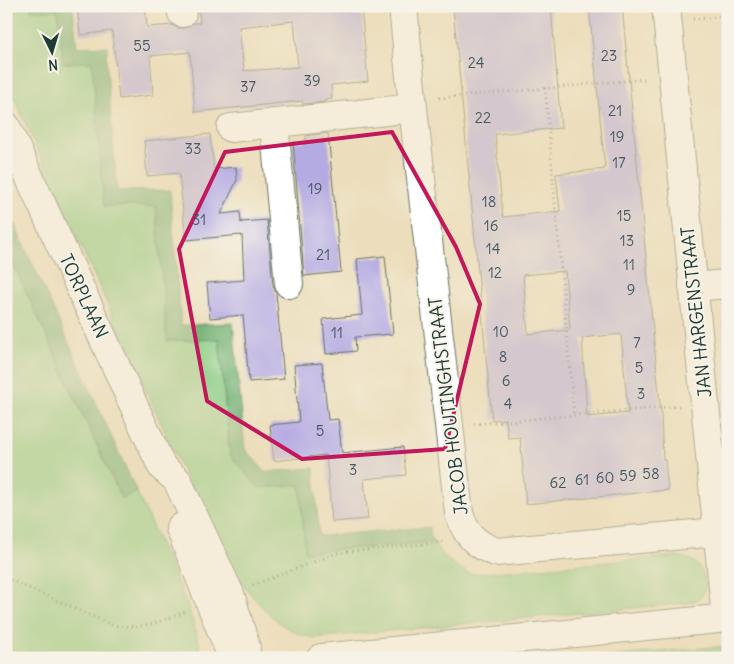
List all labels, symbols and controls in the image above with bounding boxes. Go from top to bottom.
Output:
north arrow [28,28,78,78]
house number: 55 [133,36,151,55]
house number: 23 [601,46,617,65]
house number: 24 [468,53,485,72]
text: N [48,56,59,74]
house number: 39 [303,71,321,90]
house number: 37 [240,77,256,96]
house number: 21 [608,101,622,120]
house number: 22 [475,108,491,127]
house number: 19 [610,127,624,146]
house number: 33 [184,139,202,158]
house number: 17 [612,153,626,172]
house number: 19 [308,179,322,198]
house number: 18 [482,192,496,211]
house number: 15 [617,206,631,225]
house number: 31 [192,210,206,229]
house number: 16 [484,216,498,235]
street label: JAN HARGENSTRAAT [676,225,716,399]
house number: 13 [620,231,634,250]
house number: 14 [486,239,501,258]
house number: 21 [316,245,330,264]
street label: TORPLAAN [54,250,114,342]
house number: 11 [623,255,635,274]
house number: 12 [488,263,502,282]
house number: 9 [627,280,635,299]
street label: JACOB HOUTINGHSTRAAT [423,296,473,516]
house number: 10 [493,322,509,341]
house number: 11 [331,323,343,342]
house number: 7 [633,333,641,352]
house number: 8 [499,347,507,366]
house number: 5 [635,358,643,377]
house number: 6 [502,371,510,390]
house number: 3 [637,384,645,403]
house number: 4 [504,394,513,413]
house number: 5 [316,421,324,440]
house number: 3 [349,460,357,479]
house number: 58 [642,464,660,483]
house number: 59 [619,466,637,485]
house number: 60 [596,468,614,487]
house number: 61 [575,470,589,489]
house number: 62 [550,473,566,492]

